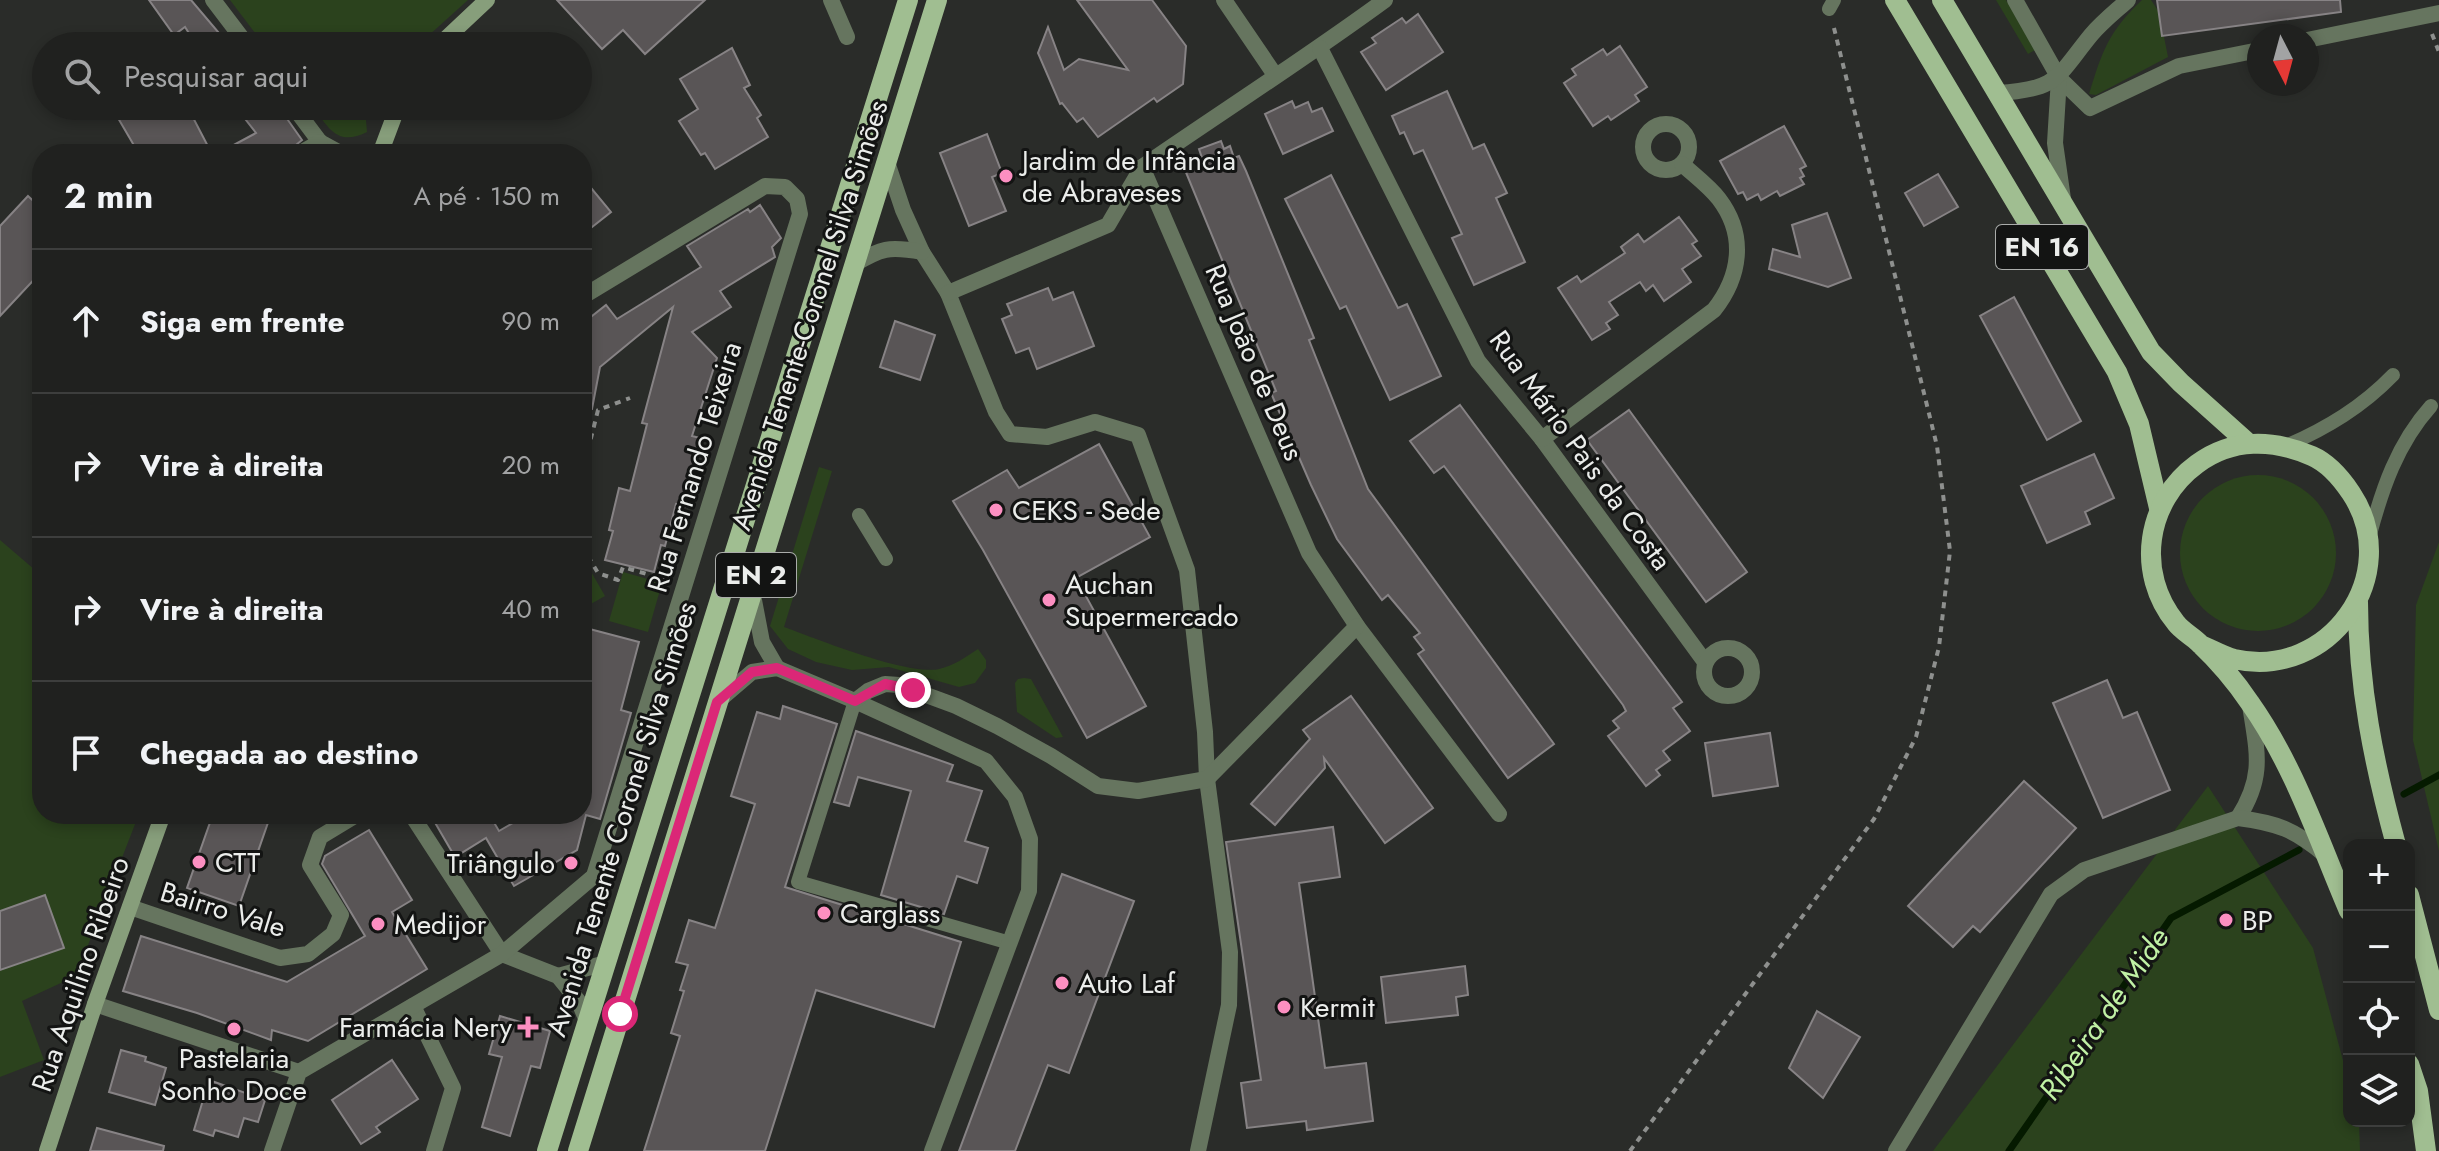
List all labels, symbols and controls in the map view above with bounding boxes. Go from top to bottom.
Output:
north arrow [2247,24,2319,96]
search box [32,32,592,120]
icon: search [60,54,104,98]
text: Pesquisar aqui [124,55,309,98]
street label: Avenida Tenente-Coronel Silva Simões [720,95,899,536]
place label: Jardim de Infância de Abraveses [1018,140,1236,213]
marker: Jardim de Infância de Abraveses [997,167,1015,185]
text: 2 min [64,172,153,221]
text: A pé · 150 m [413,177,560,215]
road number: EN 16 [1996,225,2088,269]
street label: Rua João de Deus [1195,258,1314,467]
icon: ahead [64,299,108,343]
text: Siga em frente [140,300,345,343]
text: 90 m [501,302,560,340]
street label: Rua Mário Pais da Costa [1479,322,1682,579]
street label: Rua Fernando Teixeira [637,337,752,597]
icon: right [64,443,108,487]
text: Vire à direita [140,444,324,487]
text: 20 m [502,446,560,484]
place label: CEKS - Sede [1012,490,1161,531]
marker: CEKS - Sede [987,501,1005,519]
road number: EN 2 [716,553,796,597]
place label: Auchan Supermercado [1065,564,1239,637]
icon: right [64,587,108,631]
text: Vire à direita [140,588,324,631]
text: 40 m [501,590,560,628]
marker: Auchan Supermercado [1040,591,1058,609]
street label: Avenida Tenente Coronel Silva Simões [536,597,707,1042]
route end [895,672,931,708]
icon: arrive [64,731,108,775]
text: Chegada ao destino [140,732,418,775]
map controls [2343,839,2415,1127]
button: + [2343,839,2415,911]
place label: CTT [215,842,260,883]
place label: Triângulo [447,843,555,884]
street label: Rua Aquilino Ribeiro [21,851,140,1097]
marker: CTT [190,853,208,871]
marker: Triângulo [562,854,580,872]
street label: Bairro Vale [155,871,290,948]
place label: Carglass [840,893,940,934]
place label: BP [2242,900,2273,941]
place label: Medijor [394,904,487,945]
marker: Carglass [815,904,833,922]
marker: BP [2217,911,2235,929]
button: − [2343,911,2415,983]
marker: Medijor [369,915,387,933]
water label: Ribeira de Mide [2028,919,2179,1109]
place label: Auto Laf [1078,963,1176,1004]
marker: Auto Laf [1053,974,1071,992]
button: locate [2343,983,2415,1055]
place label: Kermit [1300,987,1375,1028]
route start [602,996,638,1032]
marker: Kermit [1275,998,1293,1016]
place label: Farmácia Nery [339,1007,513,1048]
marker: Farmácia Nery [519,1018,537,1036]
marker: Pastelaria Sonho Doce [225,1020,243,1038]
place label: Pastelaria Sonho Doce [161,1038,307,1111]
button: layers [2343,1055,2415,1127]

